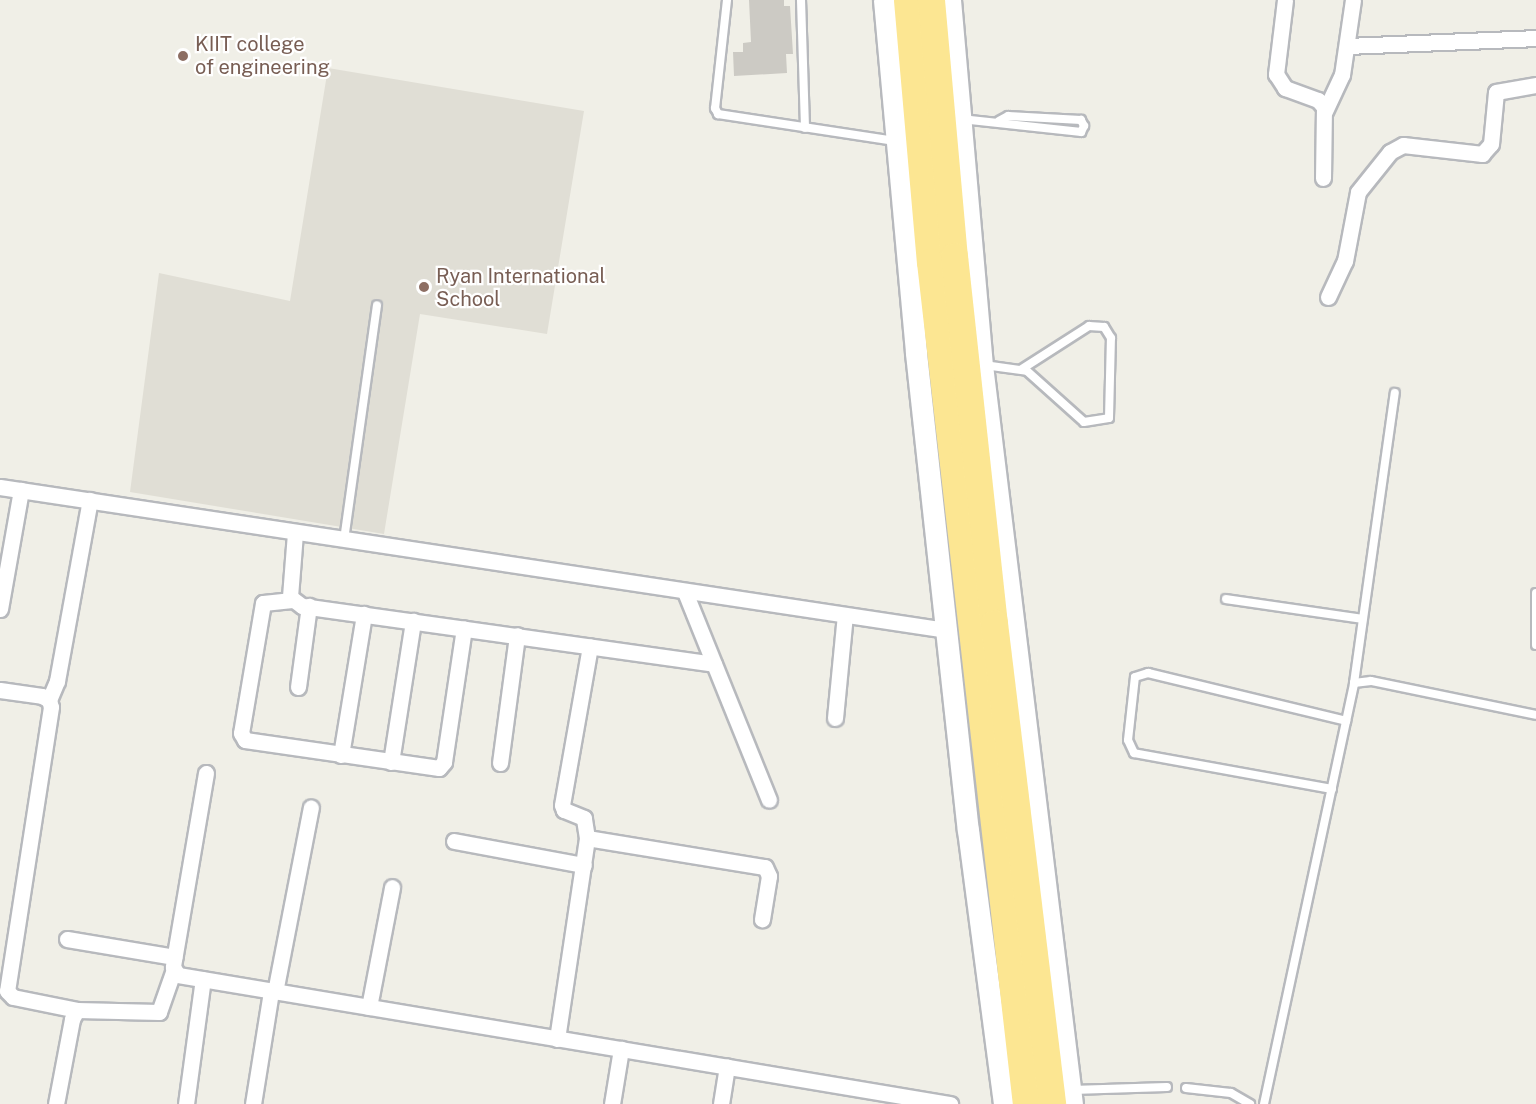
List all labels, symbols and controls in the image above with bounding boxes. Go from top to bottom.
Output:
place label: KIIT college of engineering [195,33,330,80]
marker: KIIT college of engineering [176,49,190,63]
place label: Ryan International School [436,264,606,311]
marker: Ryan International School [417,280,431,294]

